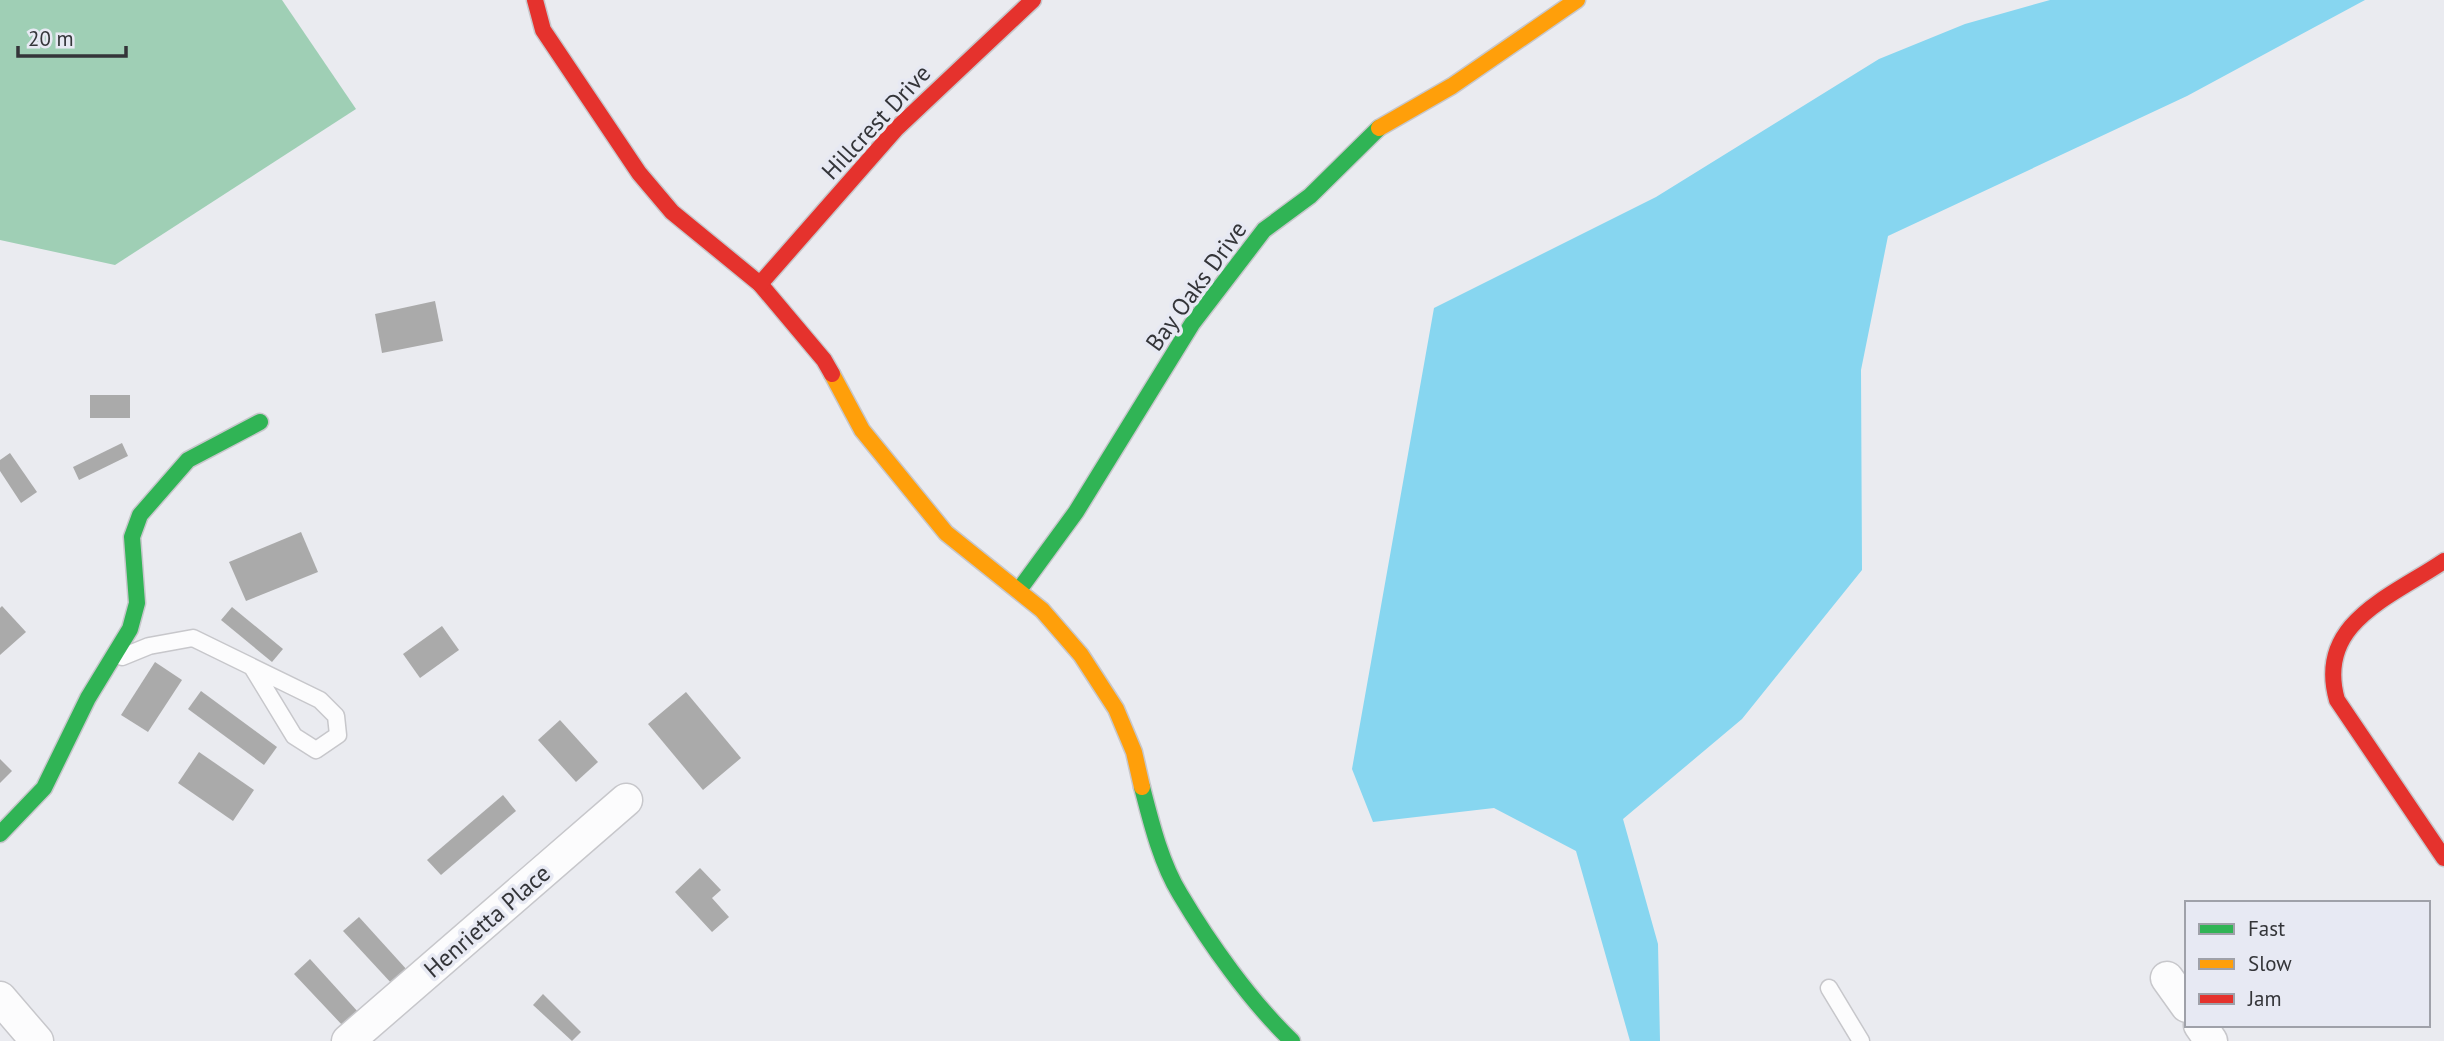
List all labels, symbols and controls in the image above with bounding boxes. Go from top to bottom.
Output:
scale bar [18,14,126,58]
text: 20 m [28,25,74,52]
street label: Hillcrest Drive [815,58,937,186]
street label: Bay Oaks Drive [1139,215,1253,357]
street label: Henrietta Place [417,858,557,984]
legend [2185,901,2430,1027]
text: Fast [2248,915,2285,942]
text: Slow [2248,950,2292,977]
text: Jam [2247,985,2282,1012]

